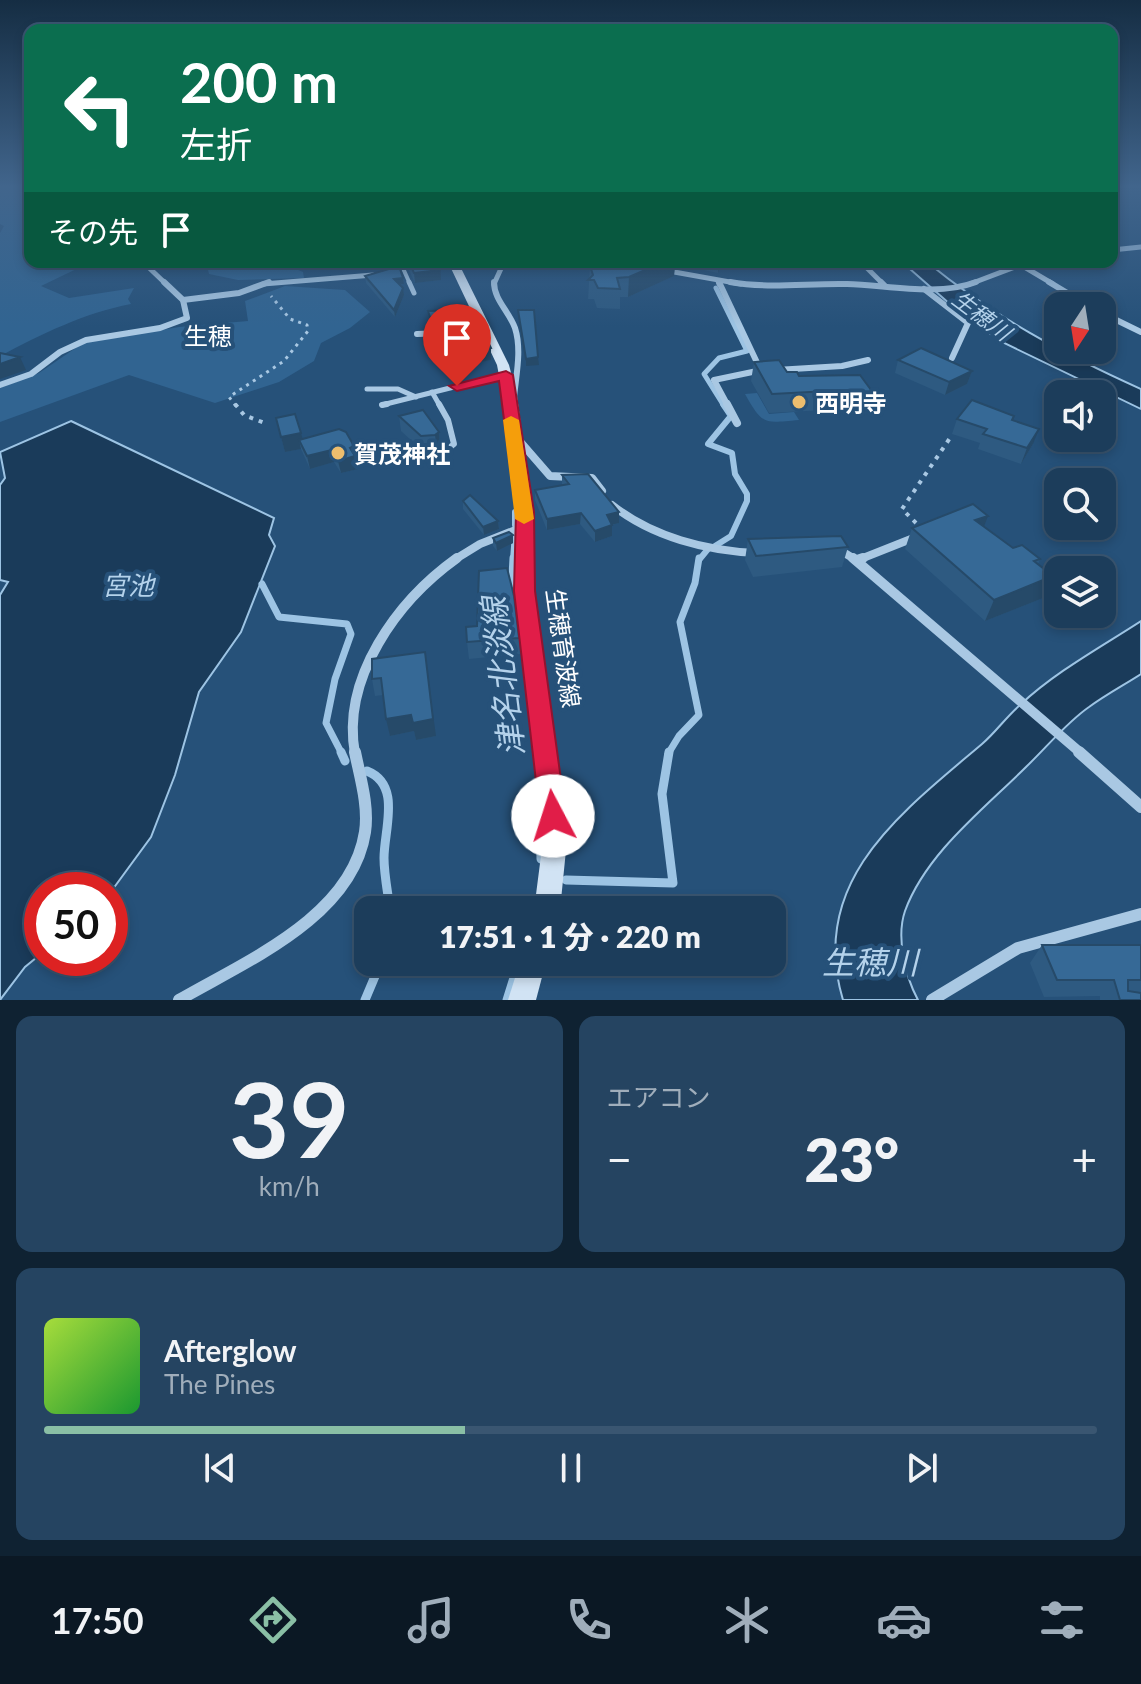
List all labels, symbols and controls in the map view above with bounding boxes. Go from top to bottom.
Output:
text: 200 m [180,48,338,115]
icon: left [48,56,152,160]
text: 左折 [180,122,252,166]
icon: arrive [154,208,198,252]
text: その先 [48,213,138,249]
water label: 生穂川 [948,284,1018,347]
north arrow [1044,292,1116,364]
map controls [1044,292,1116,628]
pin [423,304,491,386]
icon: arrive [435,316,479,360]
district label: 生穂 [184,321,232,350]
button: sound [1044,380,1116,452]
place label: 西明寺 [815,388,887,417]
marker: 西明寺 [790,393,808,411]
place label: 賀茂神社 [354,439,450,468]
marker: 賀茂神社 [329,444,347,462]
button: search [1044,468,1116,540]
button: layers [1044,556,1116,628]
water label: 宮池 [102,569,157,601]
street label: 生穂育波線 [541,587,587,709]
water label: 津名北淡線 [472,591,531,759]
position arrow [511,774,595,858]
speed limit sign: 50 [24,872,128,976]
text: 17:51 · 1 分 · 220 m [439,918,701,954]
water label: 生穂川 [822,942,921,981]
text: 39 [229,1055,350,1180]
text: エアコン [607,1081,711,1113]
text: 23° [804,1123,899,1195]
text: − [607,1133,632,1185]
text: + [1071,1133,1097,1185]
text: km/h [259,1170,320,1202]
text: Afterglow [164,1332,297,1368]
text: The Pines [164,1368,275,1400]
icon: previous [198,1446,242,1490]
icon: pause [549,1446,593,1490]
icon: next [900,1446,944,1490]
icon: directions [245,1592,301,1648]
icon: music [403,1592,459,1648]
icon: phone [561,1592,617,1648]
icon: climate [719,1592,775,1648]
icon: car [876,1592,932,1648]
icon: filters [1034,1592,1090,1648]
text: 17:50 [51,1598,144,1642]

